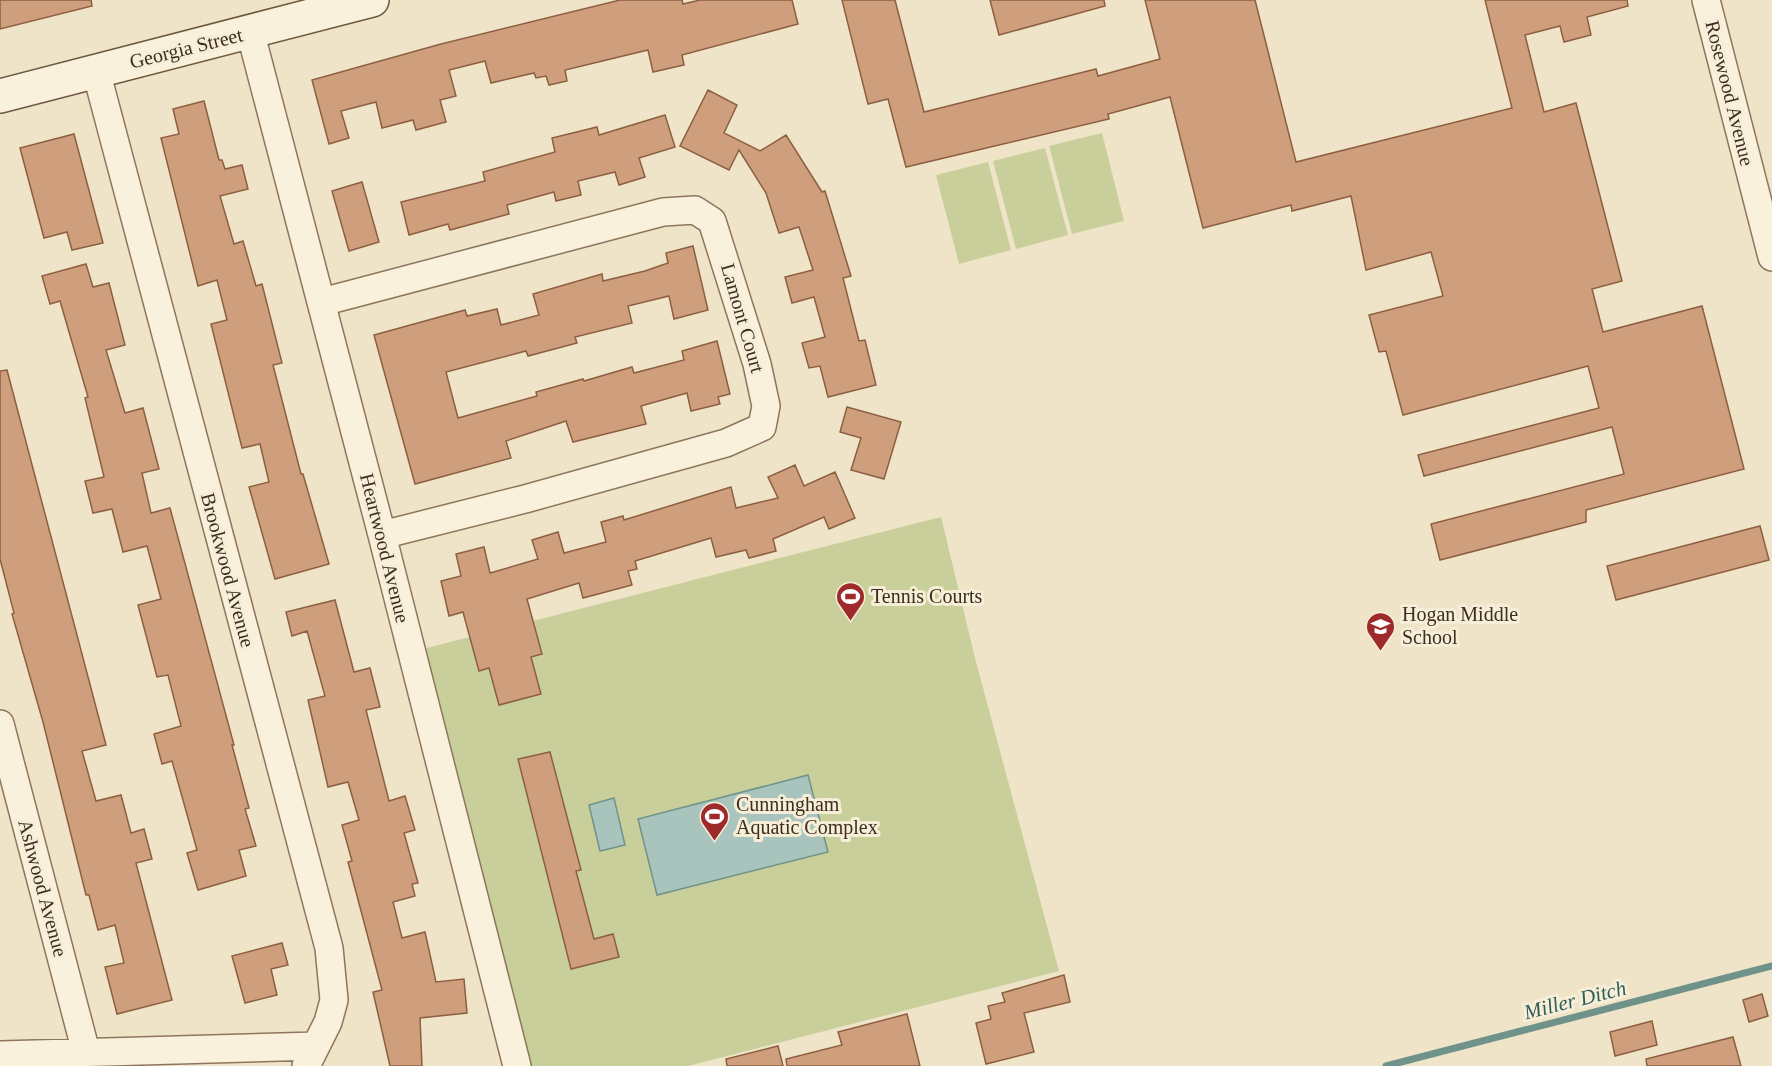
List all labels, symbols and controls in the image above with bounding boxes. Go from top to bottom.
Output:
street label: Rosewood Avenue [1701,18,1759,168]
street label: Georgia Street [127,23,245,74]
street label: Lamont Court [717,261,769,376]
street label: Heartwood Avenue [356,471,414,625]
street label: Brookwood Avenue [197,490,259,650]
sports icon: Tennis Courts [834,580,866,622]
place label: Tennis Courts [871,585,983,607]
place label: Hogan Middle School [1402,603,1518,648]
school or university icon: Hogan Middle School [1365,610,1397,652]
place label: Cunningham Aquatic Complex [736,793,878,839]
sports icon: Cunningham Aquatic Complex [699,800,731,842]
street label: Ashwood Avenue [14,817,72,959]
water label: Miller Ditch [1520,976,1629,1025]

